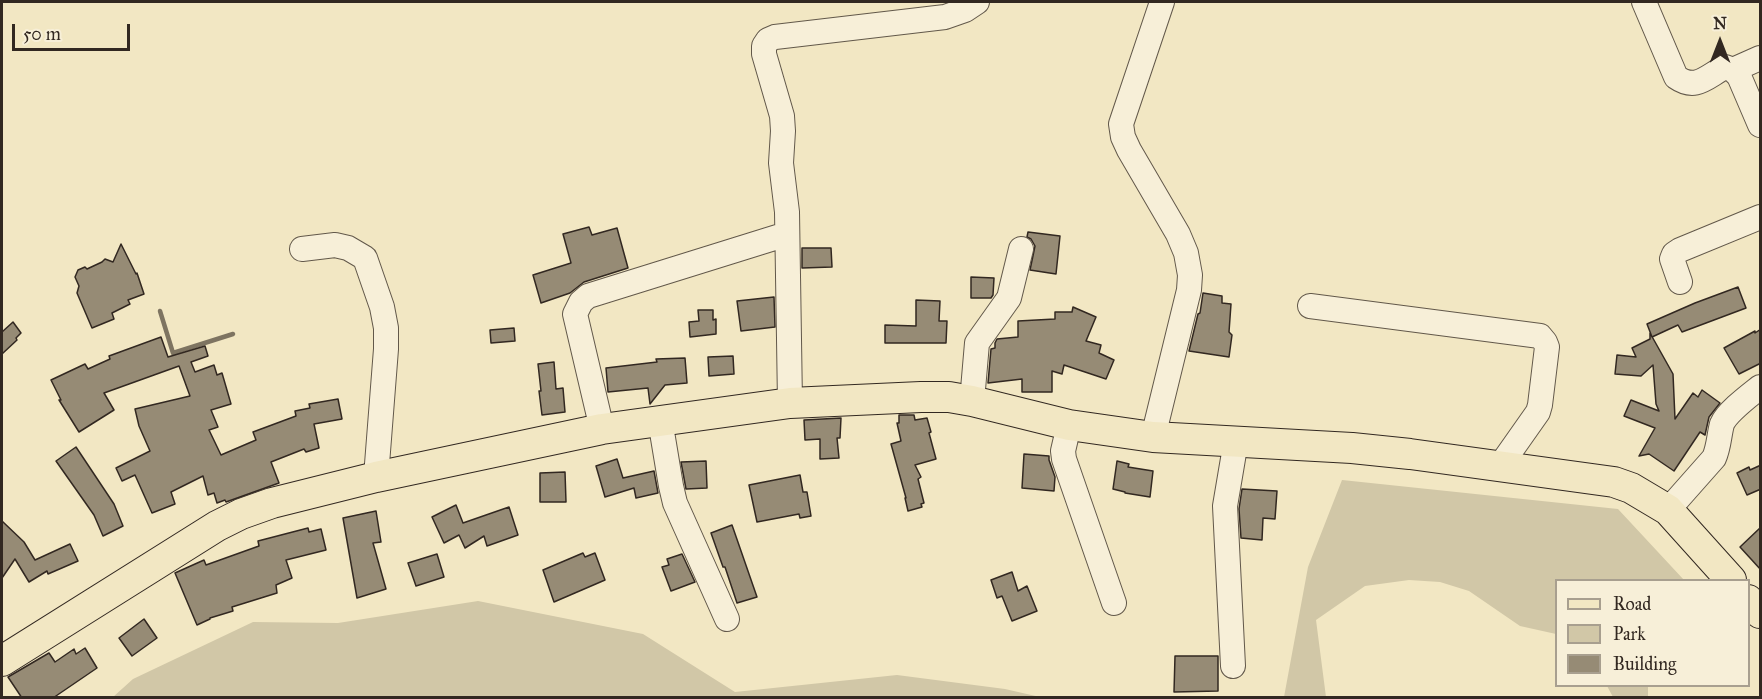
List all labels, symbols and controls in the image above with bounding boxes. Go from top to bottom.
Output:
scale bar [15,12,134,50]
north arrow [1690,12,1750,72]
text: N [1713,14,1727,33]
text: 50 m [23,23,61,45]
legend [1555,579,1750,687]
text: Road [1613,593,1651,615]
text: Park [1613,623,1646,645]
text: Building [1613,653,1676,675]

